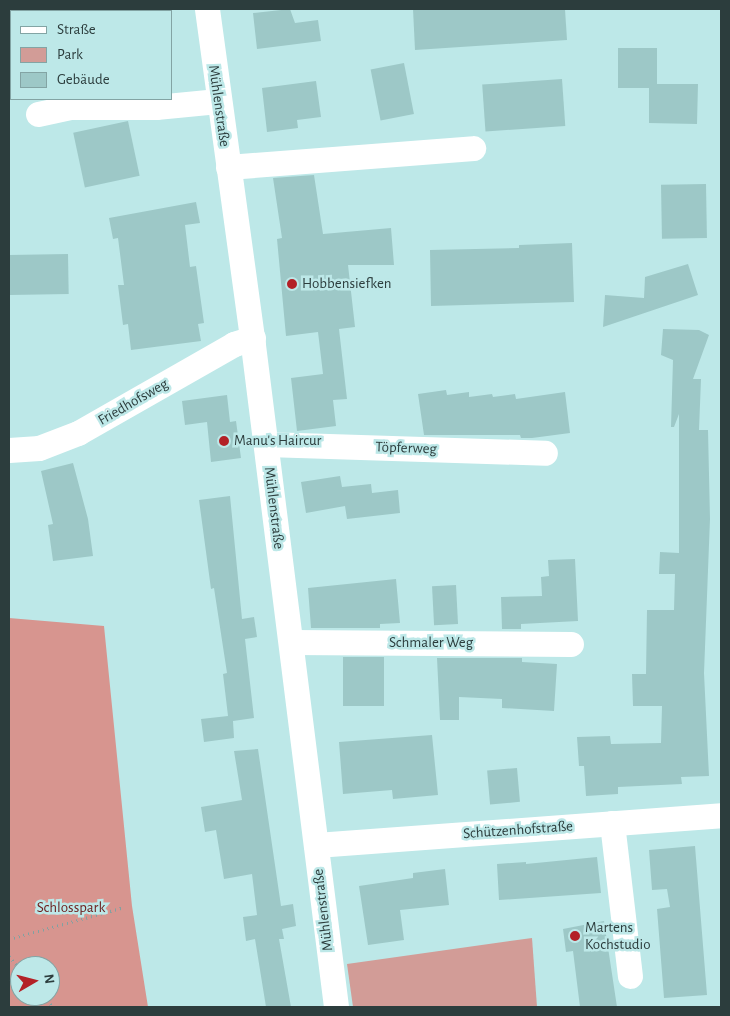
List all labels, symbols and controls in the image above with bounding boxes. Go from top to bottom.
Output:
legend [10,10,172,100]
text: Straße [57,22,96,37]
text: Park [57,47,83,62]
street label: Mühlenstraße [204,64,234,148]
text: Gebäude [57,72,110,87]
place label: Hobbensiefken [302,275,392,293]
marker: Hobbensiefken [286,278,298,290]
street label: Friedhofsweg [95,375,171,429]
place label: Manu's Haircur [234,432,321,450]
marker: Manu's Haircur [218,435,230,447]
street label: Töpferweg [375,438,437,458]
street label: Mühlenstraße [260,466,288,550]
street label: Schmaler Weg [389,634,473,652]
street label: Schützenhofstraße [463,817,573,843]
street label: Mühlenstraße [309,868,337,952]
park label: Schlosspark [37,899,105,917]
place label: Martens Kochstudio [585,918,651,953]
marker: Martens Kochstudio [569,930,581,942]
north arrow [10,956,60,1006]
text: N [41,973,56,985]

